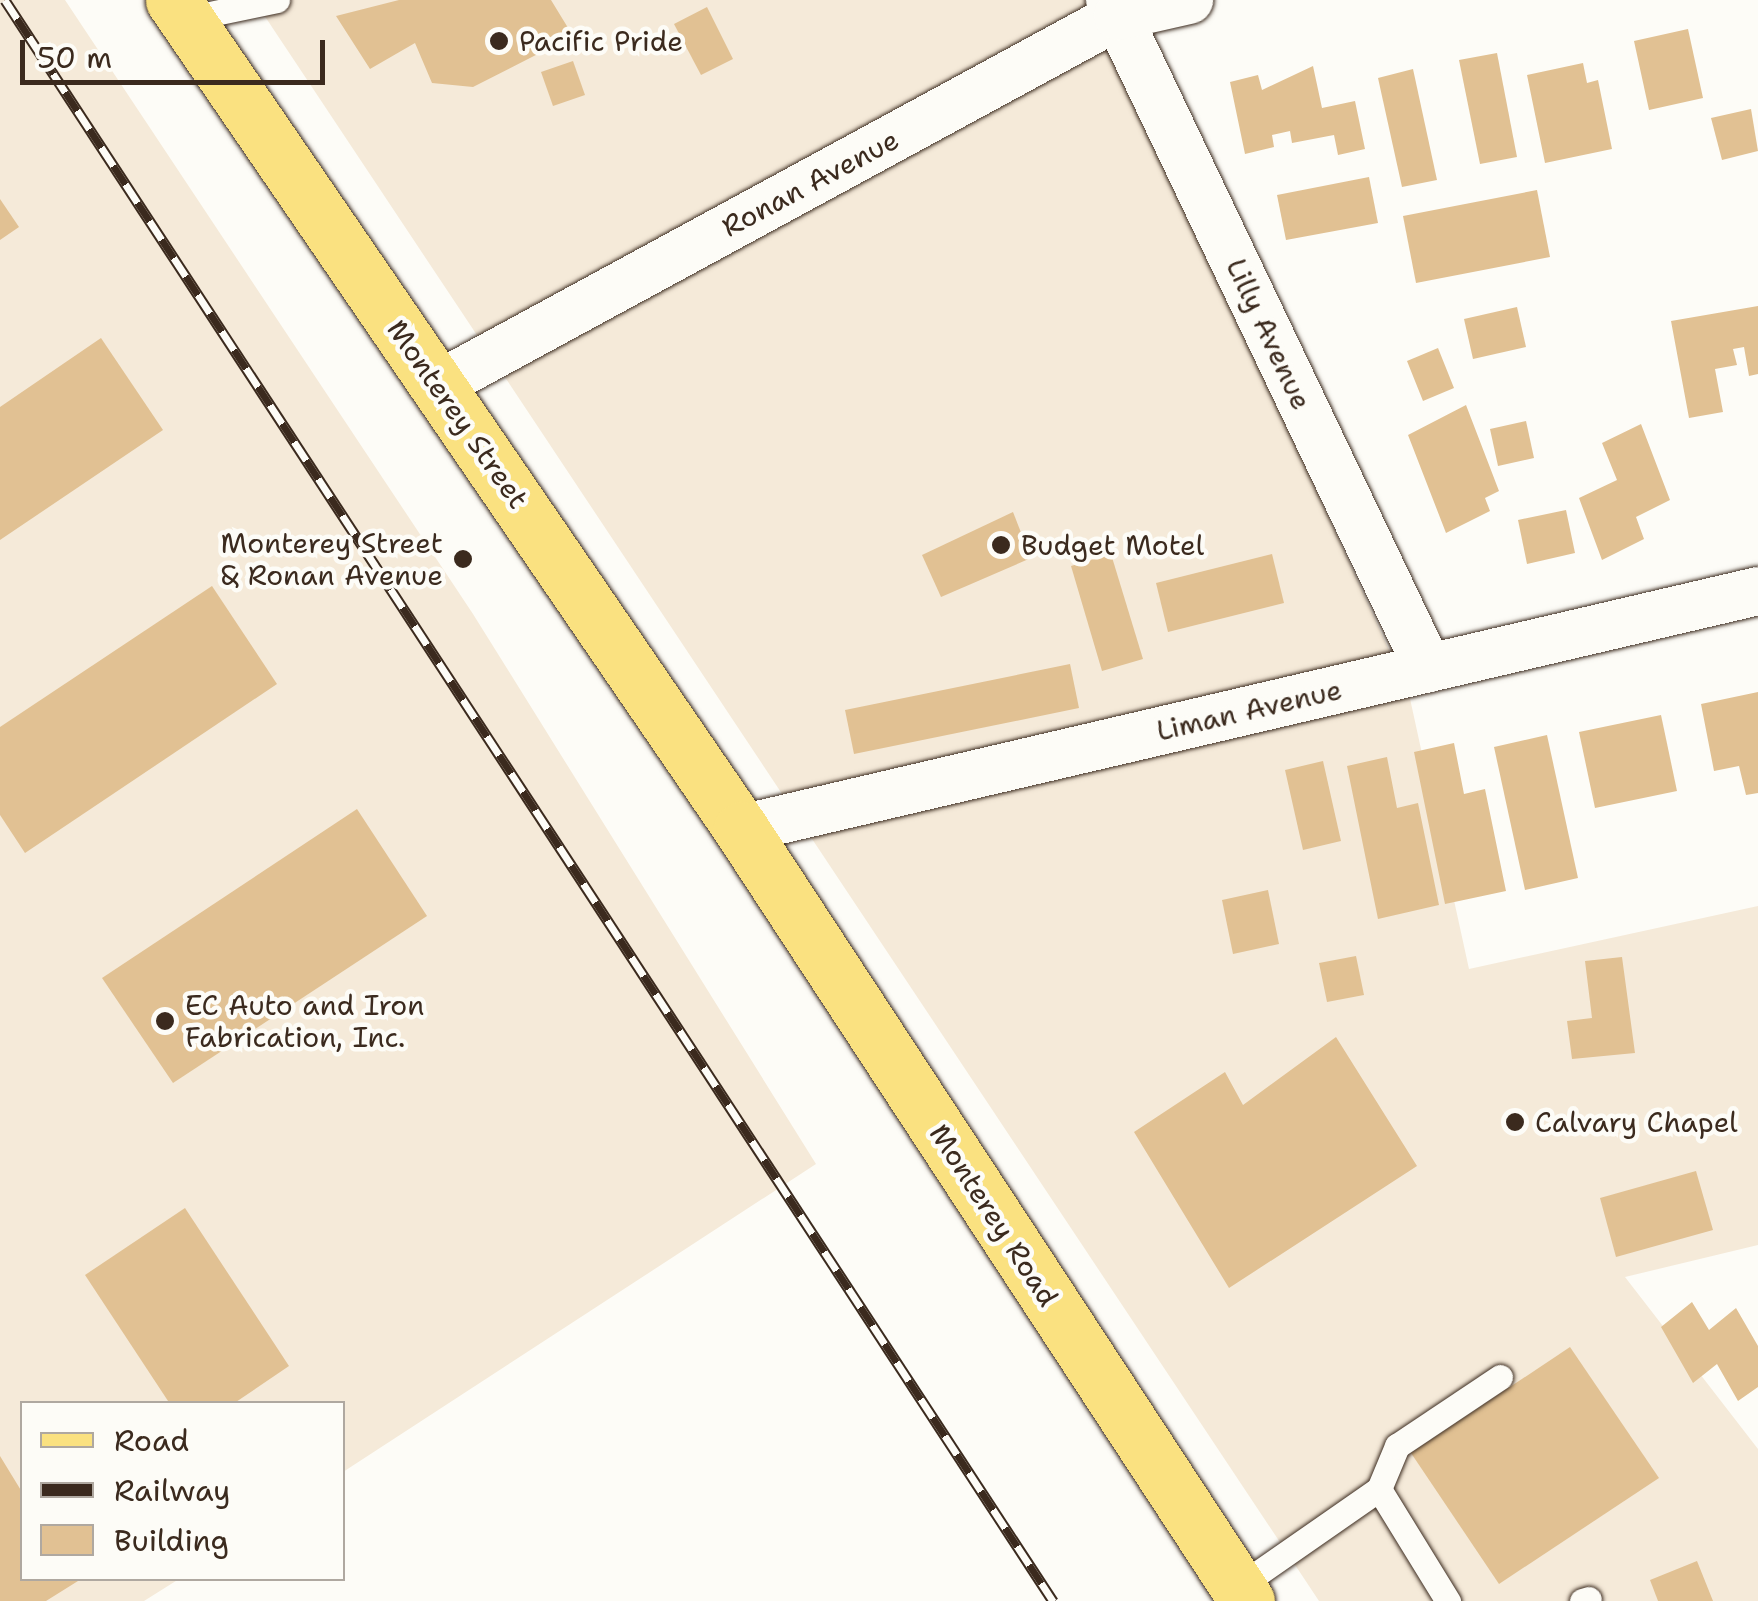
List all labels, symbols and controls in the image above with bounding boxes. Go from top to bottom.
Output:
scale bar [25,20,330,82]
place label: Pacific Pride [519,24,683,58]
marker: Pacific Pride [488,30,510,52]
text: 50 m [37,37,112,78]
street label: Ronan Avenue [716,122,904,244]
street label: Lilly Avenue [1219,253,1319,415]
street label: Monterey Street [380,313,536,515]
place label: Monterey Street & Ronan Avenue [221,526,443,592]
place label: Budget Motel [1021,528,1204,562]
marker: Budget Motel [990,534,1012,556]
marker: Monterey Street & Ronan Avenue [452,548,474,570]
street label: Liman Avenue [1153,672,1345,748]
place label: EC Auto and Iron Fabrication, Inc. [185,988,424,1054]
marker: EC Auto and Iron Fabrication, Inc. [154,1010,176,1032]
place label: Calvary Chapel [1535,1105,1738,1139]
marker: Calvary Chapel [1504,1111,1526,1133]
street label: Monterey Road [923,1118,1065,1312]
legend [20,1401,345,1581]
text: Road [114,1420,189,1461]
text: Railway [114,1470,230,1511]
text: Building [114,1520,229,1561]

